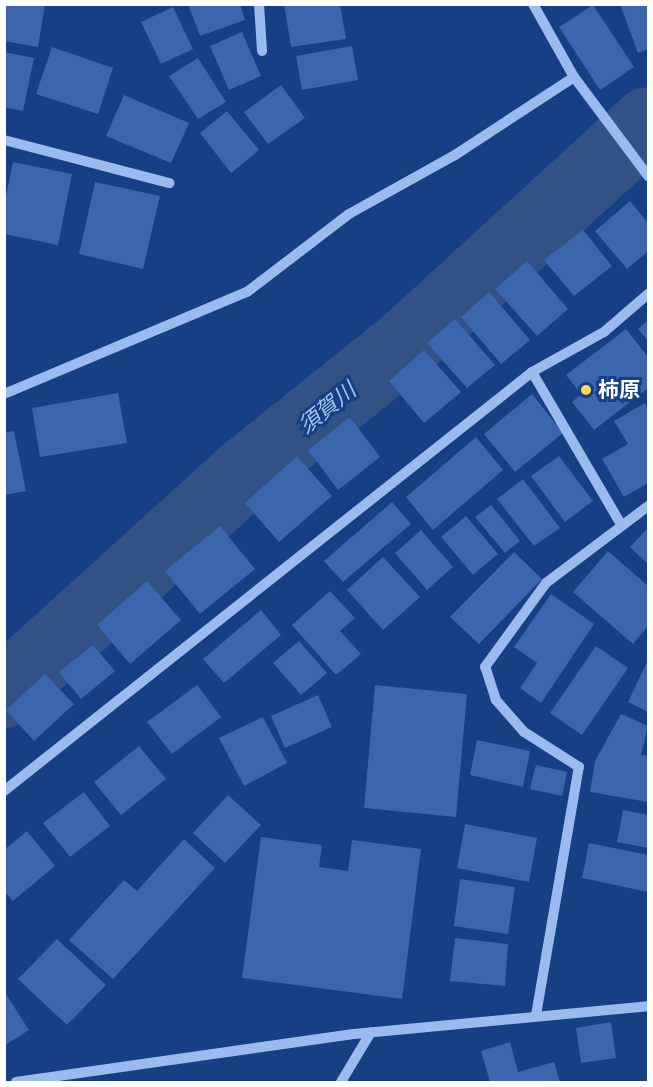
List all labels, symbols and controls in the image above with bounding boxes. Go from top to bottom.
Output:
water label: 須賀川 [293,377,361,439]
place label: 柿原 [598,377,640,403]
marker: 柿原 [579,383,593,397]

